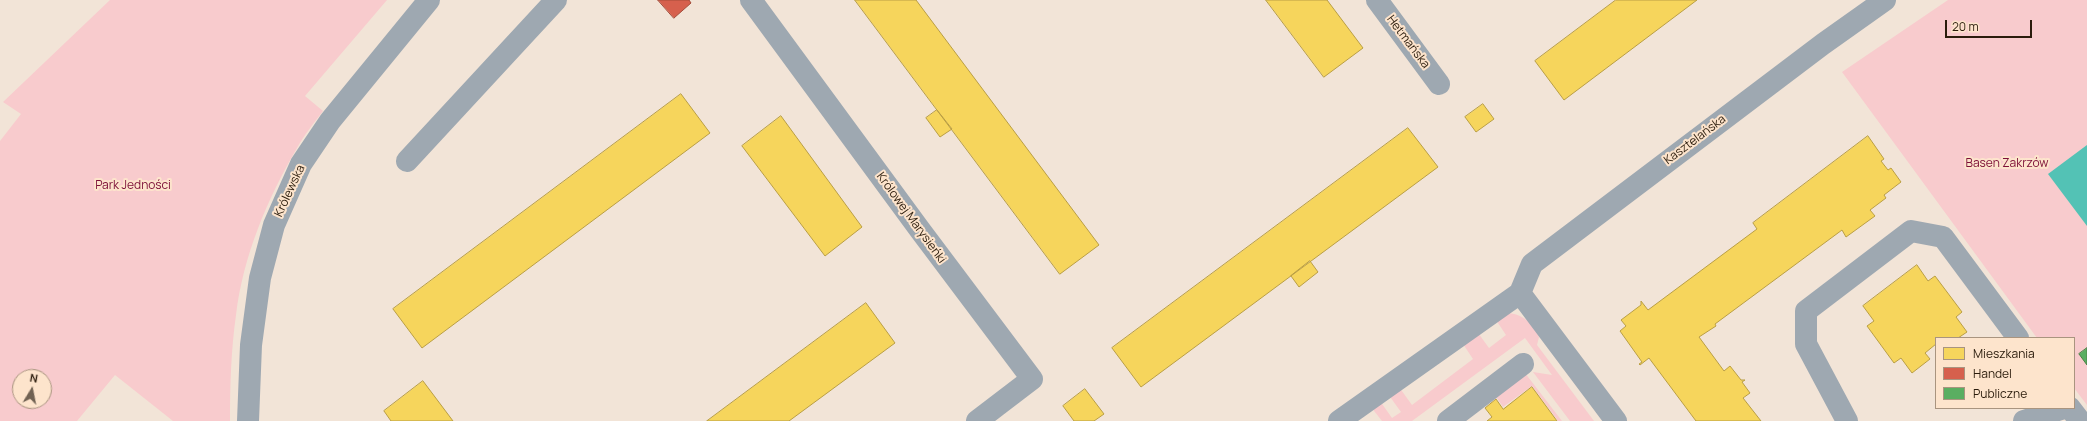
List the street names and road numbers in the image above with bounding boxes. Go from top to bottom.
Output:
street label: Hetmańska [1383,13,1433,71]
street label: Kasztelańska [1661,112,1729,168]
street label: Królewska [272,163,308,219]
street label: Królowej Marysieńki [873,170,949,266]

